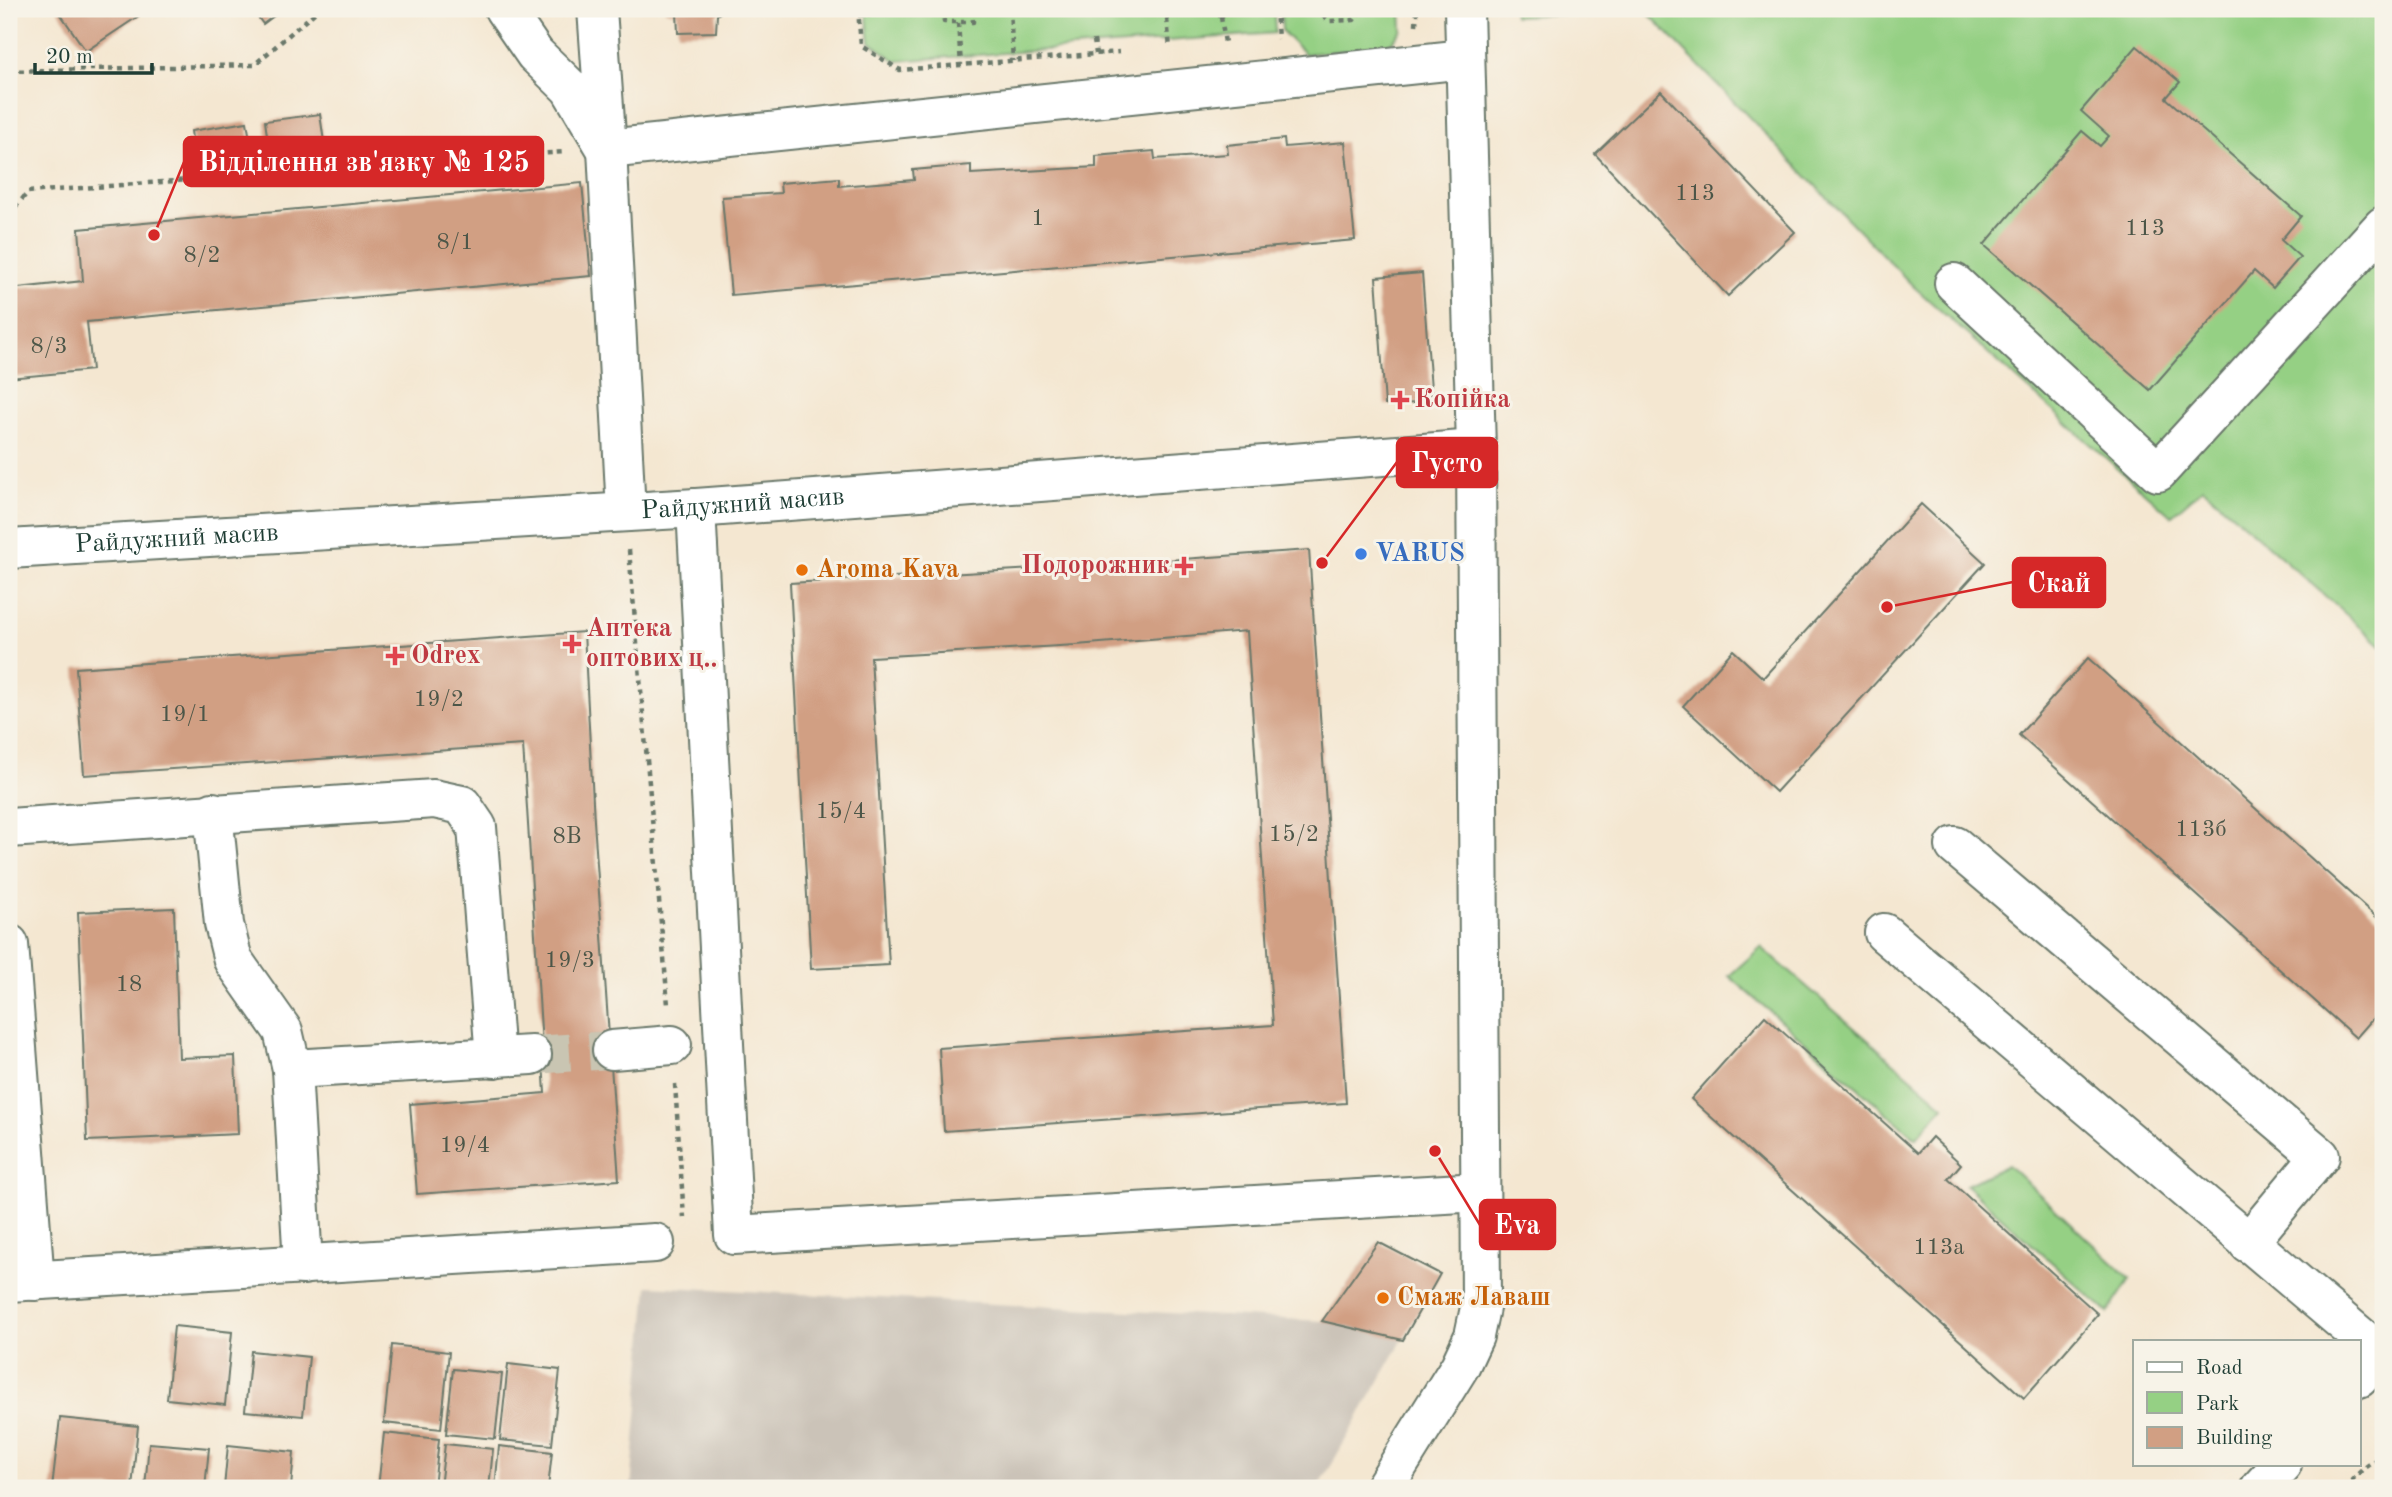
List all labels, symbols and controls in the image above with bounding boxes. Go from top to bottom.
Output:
scale bar [35,32,152,76]
text: 20 m [46,47,93,68]
callout: Відділення зв'язку № 125 [184,137,543,186]
text: Відділення зв'язку № 125 [198,149,530,178]
house number: 113 [1675,182,1715,205]
house number: 1 [1031,207,1045,230]
house number: 113 [2125,217,2165,240]
house number: 8/1 [436,231,474,254]
house number: 8/2 [183,244,221,267]
house number: 8/3 [30,335,68,358]
place label: Копійка [1414,387,1510,413]
marker: Копійка [1392,392,1408,408]
callout: Густо [1397,438,1497,487]
text: Густо [1411,451,1483,479]
street label: Райдужний масив [640,484,845,524]
street label: Райдужний масив [74,520,279,558]
place label: VARUS [1375,541,1465,567]
marker: VARUS [1353,546,1369,562]
place label: Подорожник [1021,553,1170,579]
place label: Aroma Kava [816,557,959,583]
marker: Подорожник [1176,558,1192,574]
callout: Скай [2013,558,2105,607]
marker: Aroma Kava [794,562,810,578]
text: Скай [2027,570,2091,599]
place label: Аптека оптових ц‥ [586,616,717,672]
marker: Аптека оптових ц‥ [564,636,580,652]
place label: Odrex [411,643,481,669]
marker: Odrex [385,646,405,666]
house number: 19/2 [414,688,464,711]
house number: 19/1 [160,703,210,726]
house number: 15/4 [816,800,866,823]
house number: 113б [2175,818,2227,841]
house number: 15/2 [1269,823,1319,846]
house number: 8В [552,825,582,848]
house number: 19/3 [545,949,595,972]
house number: 18 [116,973,142,996]
house number: 19/4 [440,1134,490,1157]
callout: Eva [1480,1200,1555,1249]
text: Eva [1493,1213,1541,1241]
house number: 113а [1913,1236,1965,1259]
place label: Смаж Лаваш [1397,1285,1550,1311]
marker: Смаж Лаваш [1375,1290,1391,1306]
legend [2133,1340,2360,1466]
text: Road [2196,1358,2243,1379]
text: Park [2196,1394,2239,1415]
text: Building [2196,1428,2273,1449]

